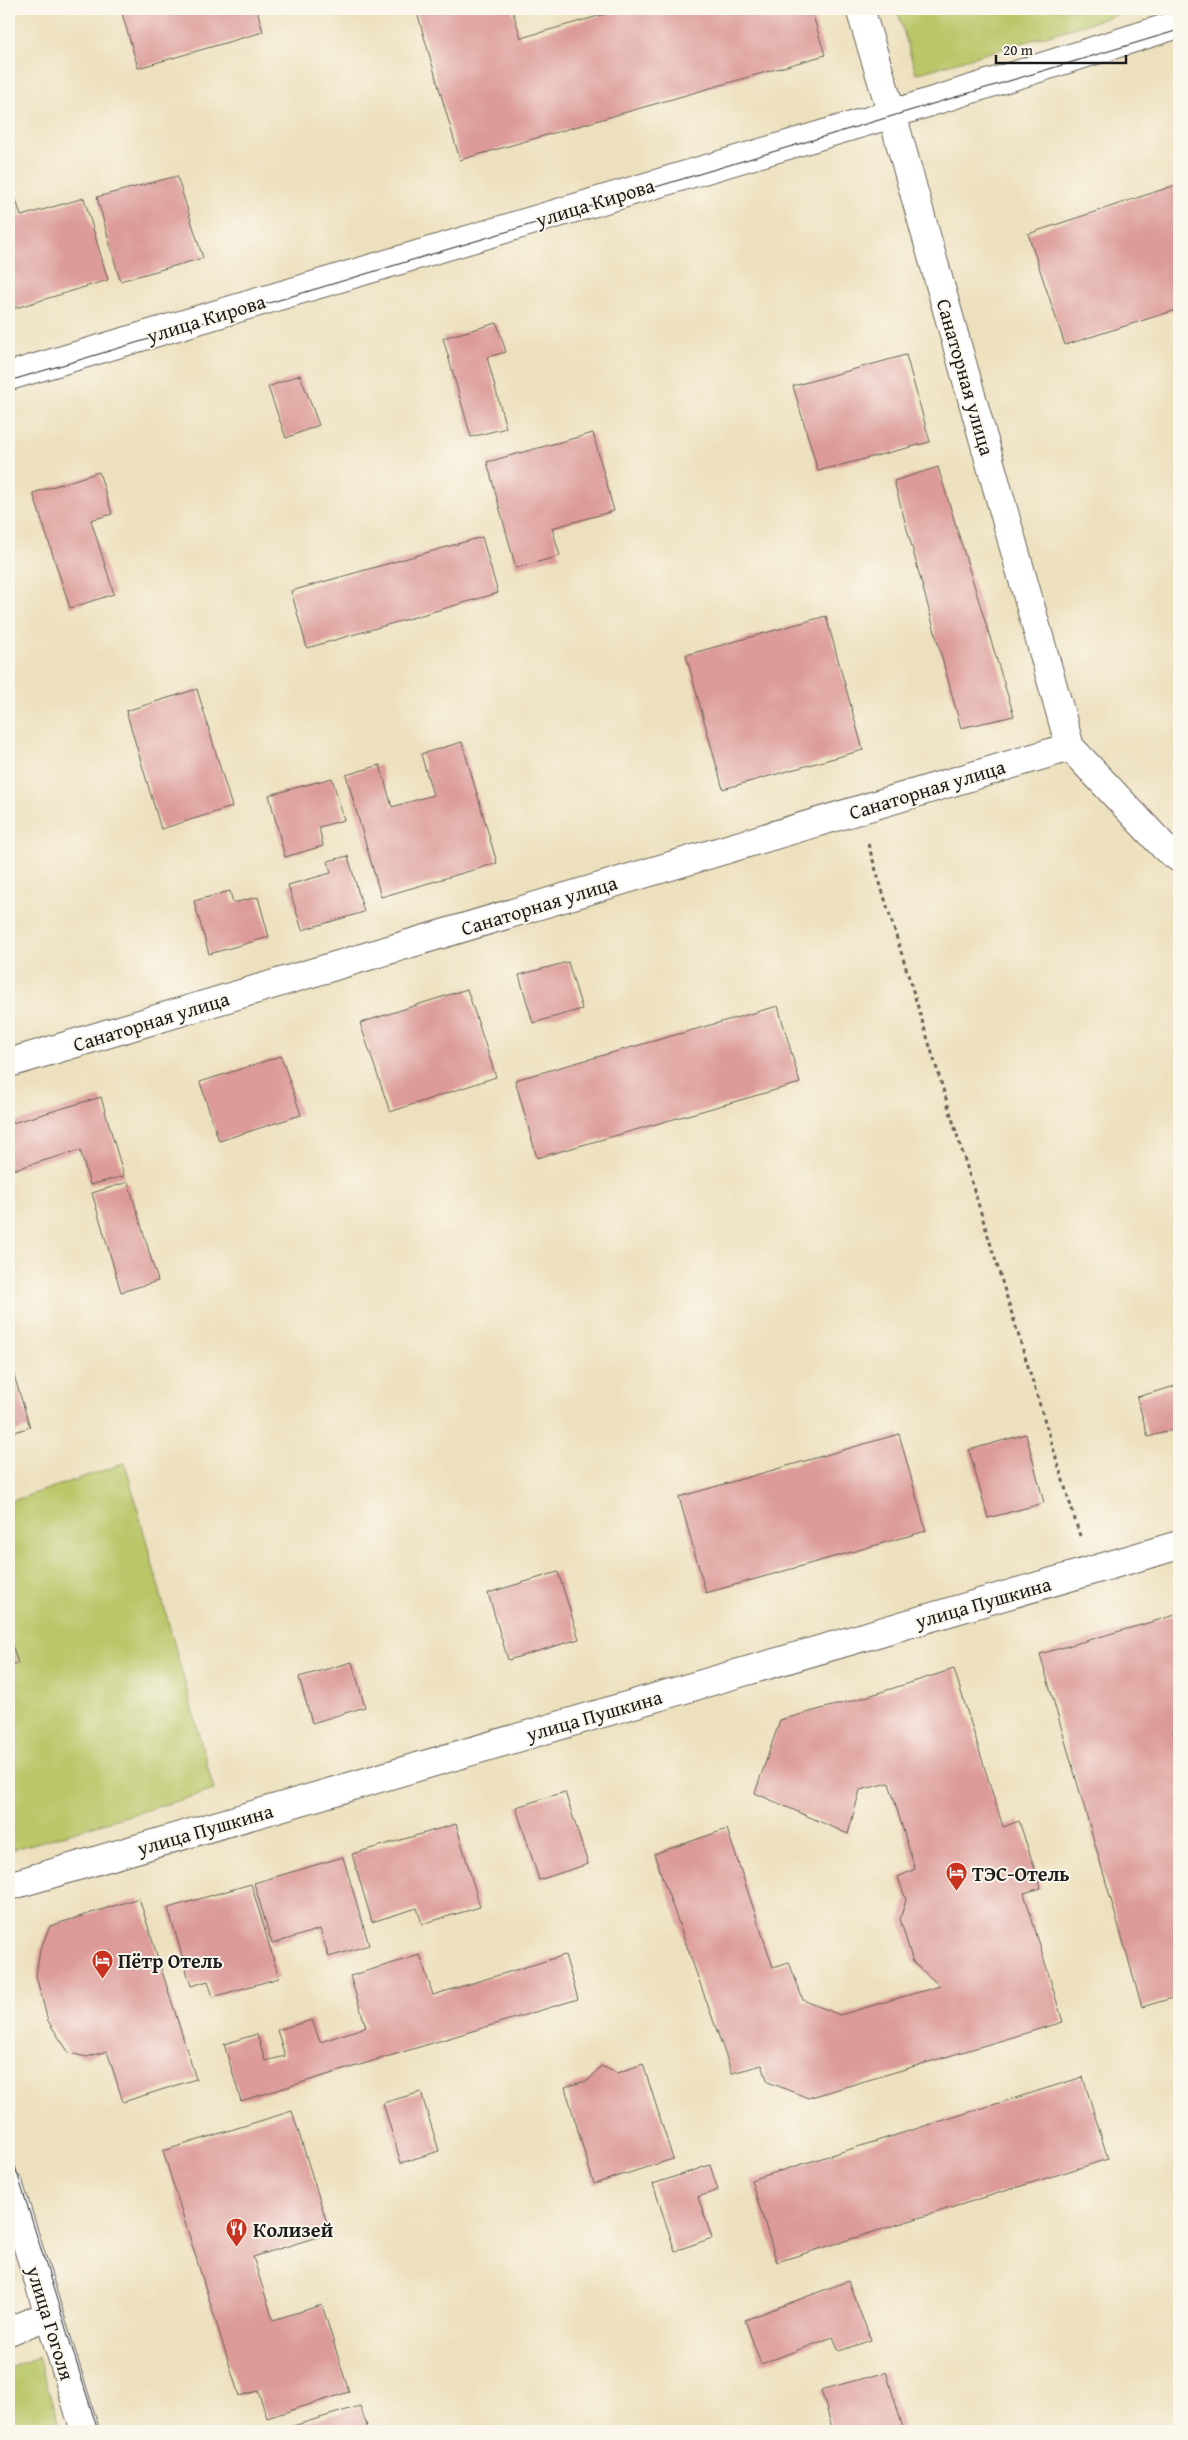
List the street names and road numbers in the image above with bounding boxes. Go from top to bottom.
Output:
street label: улица Кирова [531,170,658,234]
street label: улица Кирова [142,286,269,350]
street label: Санаторная улица [930,295,1002,459]
street label: Санаторная улица [845,751,1009,827]
street label: Санаторная улица [457,867,621,943]
street label: Санаторная улица [69,983,233,1059]
street label: улица Пушкина [911,1569,1055,1636]
street label: улица Пушкина [522,1682,666,1749]
street label: улица Пушкина [133,1796,277,1863]
street label: улица Гоголя [20,2261,82,2384]

